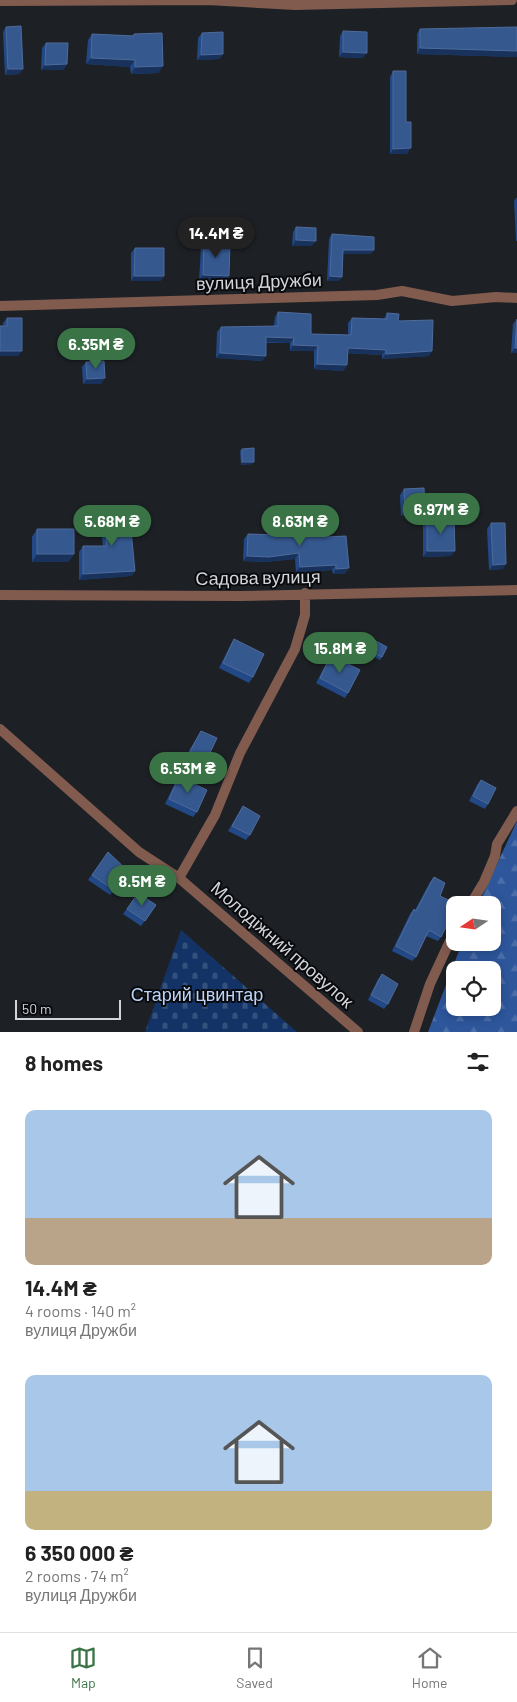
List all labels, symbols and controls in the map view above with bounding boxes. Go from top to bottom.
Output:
pin: 14.4M ₴ [170,216,262,259]
text: 14.4M ₴ [189,223,243,242]
street label: вулиця Дружби [196,268,322,294]
pin: 6.35M ₴ [50,328,142,370]
text: 6.35M ₴ [68,334,124,353]
pin: 6.97M ₴ [395,492,487,535]
text: 6.97M ₴ [414,499,468,518]
pin: 5.68M ₴ [66,504,158,547]
pin: 8.63M ₴ [254,504,346,547]
text: 5.68M ₴ [84,511,140,530]
text: 8.63M ₴ [272,511,328,530]
street label: Садова вулиця [195,565,321,589]
pin: 15.8M ₴ [294,632,386,674]
text: 15.8M ₴ [314,638,366,657]
pin: 6.53M ₴ [142,752,234,794]
text: 6.53M ₴ [160,758,216,777]
pin: 8.5M ₴ [101,864,183,907]
text: 8.5M ₴ [119,871,165,890]
street label: Молодіжний провулок [207,876,358,1012]
north arrow [446,896,501,951]
map controls [446,896,501,1016]
button: locate [446,961,501,1016]
park label: Старий цвинтар [131,983,263,1005]
scale bar [15,997,121,1020]
text: 50 m [22,1000,51,1017]
icon: filters [464,1048,492,1076]
text: 8 homes [25,1050,103,1075]
icon: home [214,1142,304,1232]
text: 14.4M ₴ [25,1275,97,1300]
text: 4 rooms · 140 m² [25,1301,136,1320]
text: вулиця Дружби [25,1320,137,1339]
icon: home [214,1407,304,1497]
text: 6 350 000 ₴ [25,1540,133,1565]
text: 2 rooms · 74 m² [25,1566,129,1585]
text: вулиця Дружби [25,1585,137,1604]
tab: Map [69,1644,97,1691]
tab: Saved [236,1644,273,1691]
tab: Home [412,1644,448,1691]

